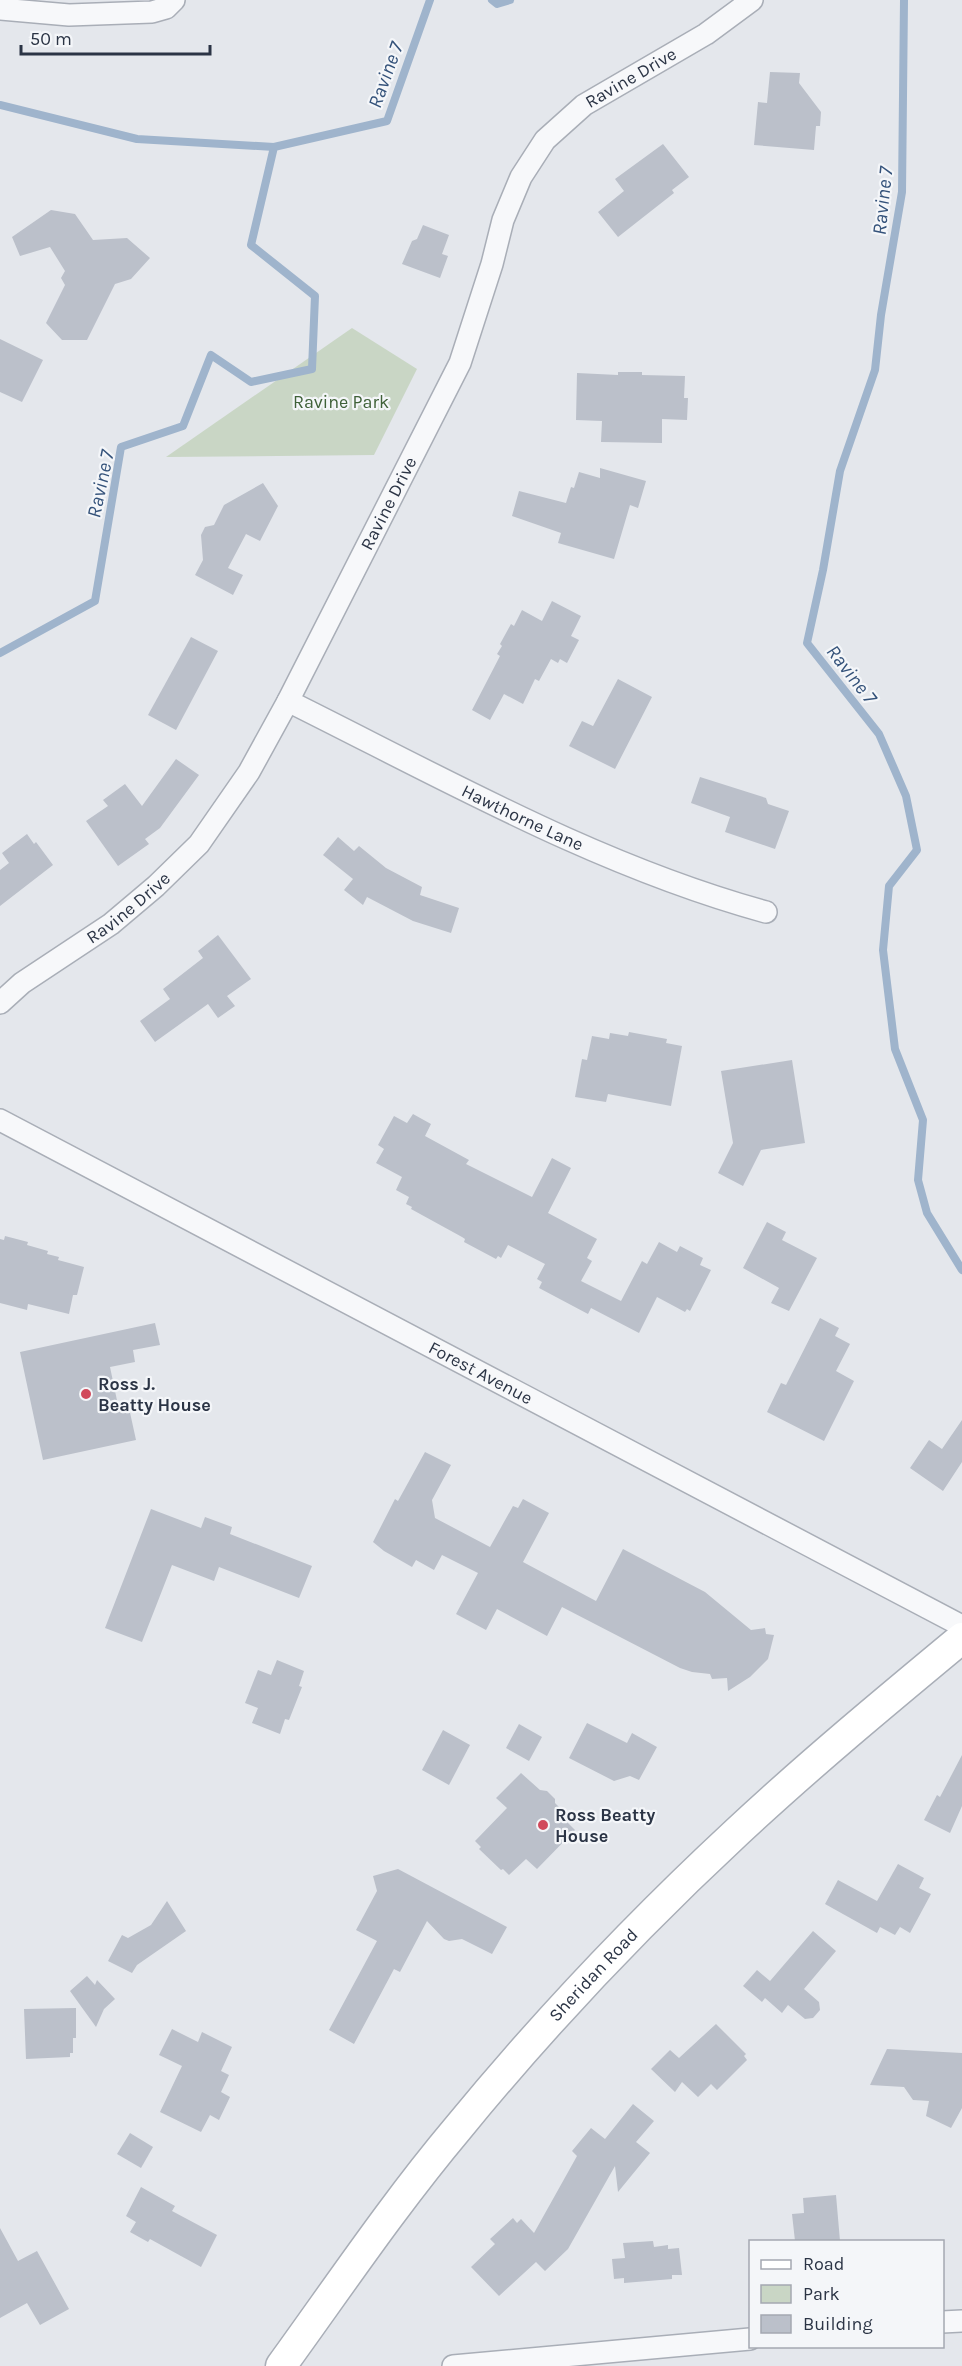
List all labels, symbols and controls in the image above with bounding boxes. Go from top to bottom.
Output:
scale bar [21,18,210,56]
text: 50 m [30,28,72,50]
water label: Ravine 7 [363,38,409,111]
street label: Ravine Drive [581,43,680,113]
water label: Ravine 7 [867,164,898,236]
park label: Ravine Park [293,391,389,413]
water label: Ravine 7 [82,447,119,520]
street label: Ravine Drive [356,453,422,554]
water label: Ravine 7 [821,640,883,710]
street label: Hawthorne Lane [458,780,587,856]
street label: Ravine Drive [82,867,175,948]
street label: Forest Avenue [425,1336,536,1409]
place label: Ross J. Beatty House [98,1373,211,1416]
marker: Ross J. Beatty House [79,1387,93,1401]
place label: Ross Beatty House [555,1804,655,1847]
marker: Ross Beatty House [536,1818,550,1832]
street label: Sheridan Road [544,1924,643,2026]
legend [749,2240,944,2348]
text: Road [803,2253,844,2275]
text: Park [803,2283,840,2305]
text: Building [803,2313,873,2335]

